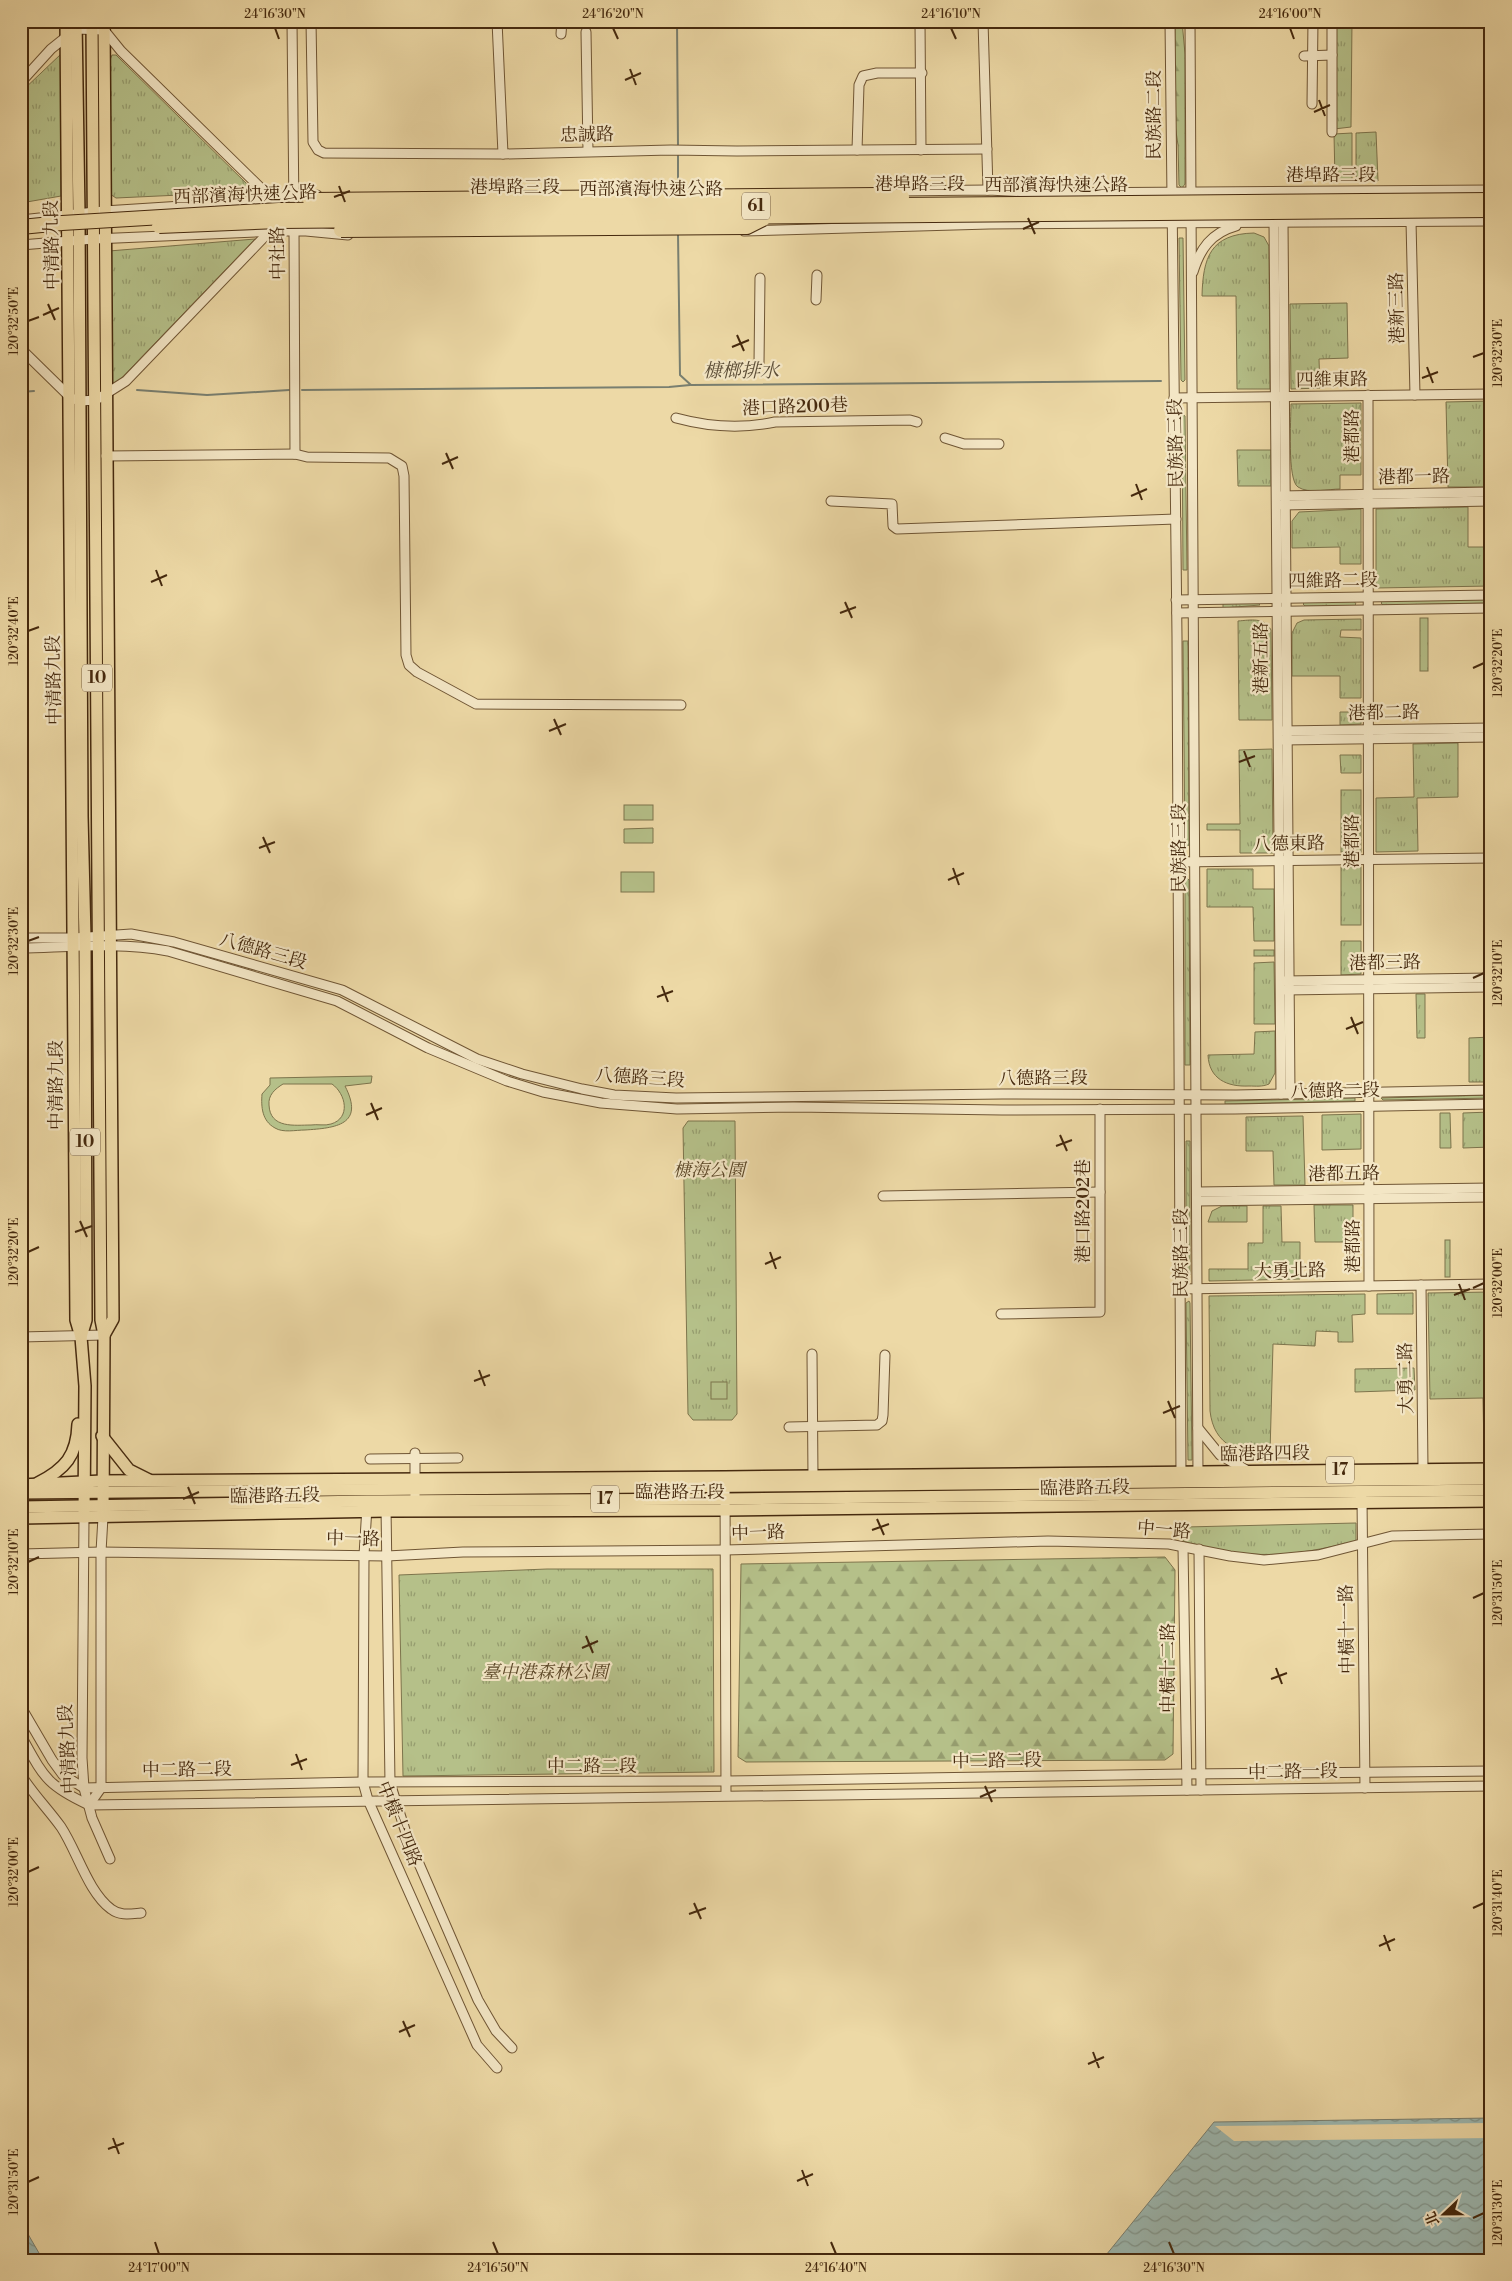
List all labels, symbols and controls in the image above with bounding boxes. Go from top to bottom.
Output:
text: 24°16'30"N [244,7,306,22]
text: 24°16'20"N [582,7,644,22]
text: 24°16'10"N [921,7,981,22]
text: 24°16'00"N [1259,7,1321,22]
street label: 民族路二段 [1143,70,1166,160]
street label: 忠誠路 [560,123,614,147]
street label: 港埠路三段 [1286,164,1376,187]
street label: 港埠路三段 [875,173,965,196]
street label: 西部濱海快速公路 [984,174,1128,197]
street label: 港埠路三段 [470,176,560,199]
street label: 西部濱海快速公路 [579,178,723,201]
street label: 西部濱海快速公路 [173,181,317,209]
road number: 61 [742,192,770,220]
street label: 中清路九段 [40,200,64,290]
street label: 中社路 [266,226,290,280]
street label: 港新三路 [1385,272,1409,344]
text: 120°32'50"E [7,287,22,355]
text: 120°32'30"E [1491,319,1506,387]
water label: 槺榔排水 [703,359,781,383]
street label: 四維東路 [1296,368,1368,392]
street label: 港口路200巷 [742,394,848,420]
street label: 民族路三段 [1164,398,1188,488]
street label: 港都路 [1341,409,1364,463]
street label: 港都一路 [1378,465,1450,489]
street label: 四維路二段 [1288,569,1378,593]
text: 120°32'40"E [7,597,22,665]
street label: 港新五路 [1250,622,1273,694]
text: 120°32'20"E [1491,629,1506,697]
street label: 中清路九段 [42,635,66,725]
road number: 10 [82,664,112,691]
street label: 港都二路 [1348,701,1420,725]
street label: 民族路三段 [1168,803,1191,893]
street label: 港都路 [1341,814,1364,868]
street label: 八德東路 [1253,832,1325,856]
text: 120°32'30"E [7,907,22,975]
street label: 八德路三段 [217,928,309,974]
text: 120°32'10"E [1491,940,1506,1006]
street label: 港都三路 [1349,951,1421,975]
street label: 中清路九段 [45,1040,68,1130]
street label: 八德路三段 [594,1063,686,1093]
street label: 八德路三段 [998,1067,1088,1090]
street label: 八德路二段 [1290,1079,1380,1103]
road number: 10 [70,1128,100,1156]
park label: 槺海公園 [673,1159,748,1182]
street label: 港口路202巷 [1072,1159,1095,1263]
street label: 港都五路 [1308,1162,1380,1186]
street label: 民族路三段 [1170,1208,1193,1298]
text: 120°32'20"E [7,1218,22,1286]
street label: 港都路 [1342,1219,1365,1273]
text: 120°32'00"E [1491,1248,1506,1318]
street label: 大勇北路 [1254,1259,1326,1283]
street label: 大勇二路 [1394,1342,1418,1414]
street label: 臨港路四段 [1220,1442,1310,1466]
road number: 17 [1326,1456,1354,1484]
street label: 臨港路五段 [1040,1476,1130,1500]
street label: 臨港路五段 [635,1481,725,1504]
street label: 臨港路五段 [230,1484,320,1508]
road number: 17 [591,1486,619,1512]
street label: 中一路 [1136,1516,1192,1544]
street label: 中一路 [731,1521,785,1545]
street label: 中一路 [326,1527,380,1551]
text: 120°32'10"E [7,1529,22,1595]
text: 120°31'50"E [1491,1560,1506,1626]
street label: 中橫十一路 [1335,1584,1359,1674]
street label: 中橫十二路 [1157,1623,1180,1713]
park label: 臺中港森林公園 [482,1661,611,1684]
street label: 中清路九段 [54,1703,82,1795]
street label: 中二路二段 [952,1749,1042,1773]
street label: 中二路二段 [547,1755,637,1778]
street label: 中二路二段 [142,1758,232,1782]
street label: 中二路一段 [1248,1760,1338,1784]
street label: 中橫十四路 [371,1778,427,1870]
text: 120°32'00"E [7,1837,22,1907]
text: 120°31'40"E [1491,1870,1506,1936]
text: 120°31'50"E [7,2149,22,2215]
text: 120°31'30"E [1491,2180,1506,2246]
north arrow [1420,2188,1470,2238]
text: 北 [1422,2209,1444,2228]
text: 24°17'00"N [128,2261,190,2276]
text: 24°16'50"N [467,2261,529,2276]
text: 24°16'40"N [805,2261,867,2276]
text: 24°16'30"N [1143,2261,1205,2276]

